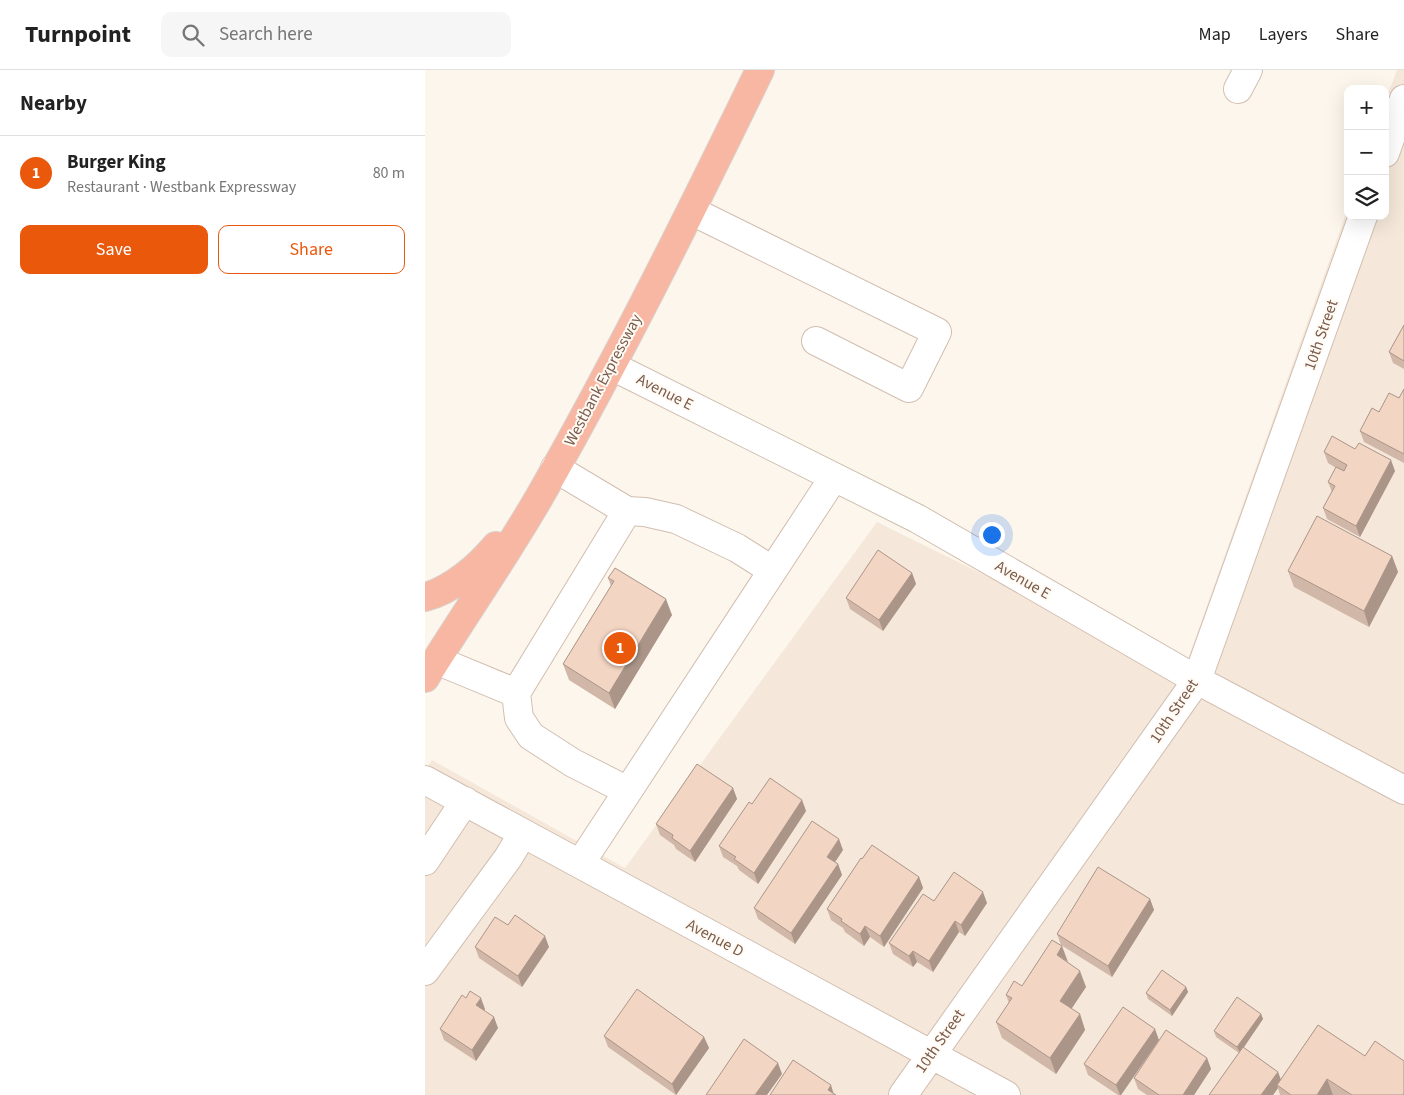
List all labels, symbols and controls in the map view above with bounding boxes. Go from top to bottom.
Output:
search box [161,12,511,57]
text: Turnpoint [25,17,131,52]
icon: search [179,21,207,49]
text: Search here [219,21,313,48]
text: Map [1199,22,1231,47]
text: Layers [1259,22,1308,47]
text: Share [1336,22,1379,47]
map controls [1344,85,1389,220]
button: + [1344,85,1389,130]
text: Nearby [20,88,87,118]
button: − [1344,130,1389,175]
text: Burger King [67,149,166,176]
text: 1 [32,162,40,184]
text: 80 m [373,162,405,184]
button: layers [1344,175,1389,220]
text: Restaurant · Westbank Expressway [67,176,296,198]
button: Save [20,225,208,274]
button: Share [218,225,405,274]
street label: 10th Street [1299,296,1344,373]
street label: Westbank Expressway [559,310,647,450]
street label: Avenue E [633,368,697,416]
your location [979,522,1005,548]
street label: Avenue E [991,555,1055,605]
pin: 1 [604,629,636,667]
street label: 10th Street [1144,674,1204,748]
street label: Avenue D [682,914,748,962]
street label: 10th Street [910,1004,970,1077]

